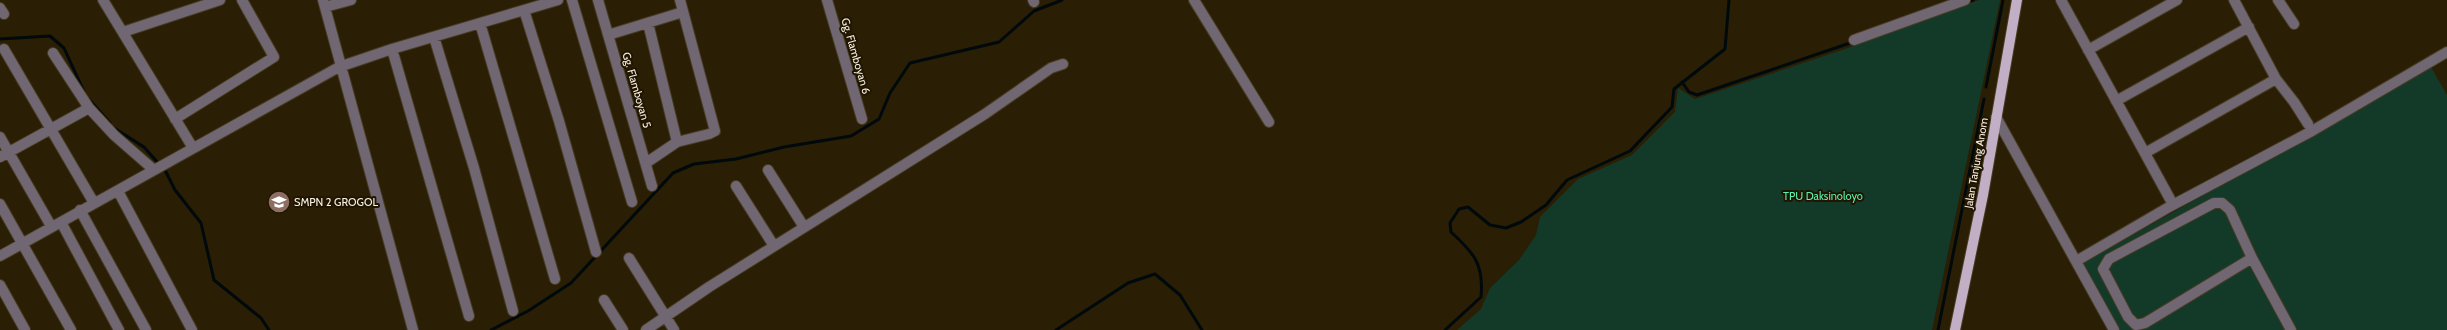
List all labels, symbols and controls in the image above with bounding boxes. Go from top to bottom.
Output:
street label: Gg. Flamboyan 6 [838,16,874,96]
street label: Gg. Flamboyan 5 [619,50,655,130]
street label: Jalan Tanjung Anom [1961,116,1991,210]
school or university icon: SMPN 2 GROGOL [266,189,292,215]
park label: TPU Daksinoloyo [1783,189,1863,203]
place label: SMPN 2 GROGOL [294,195,378,209]

